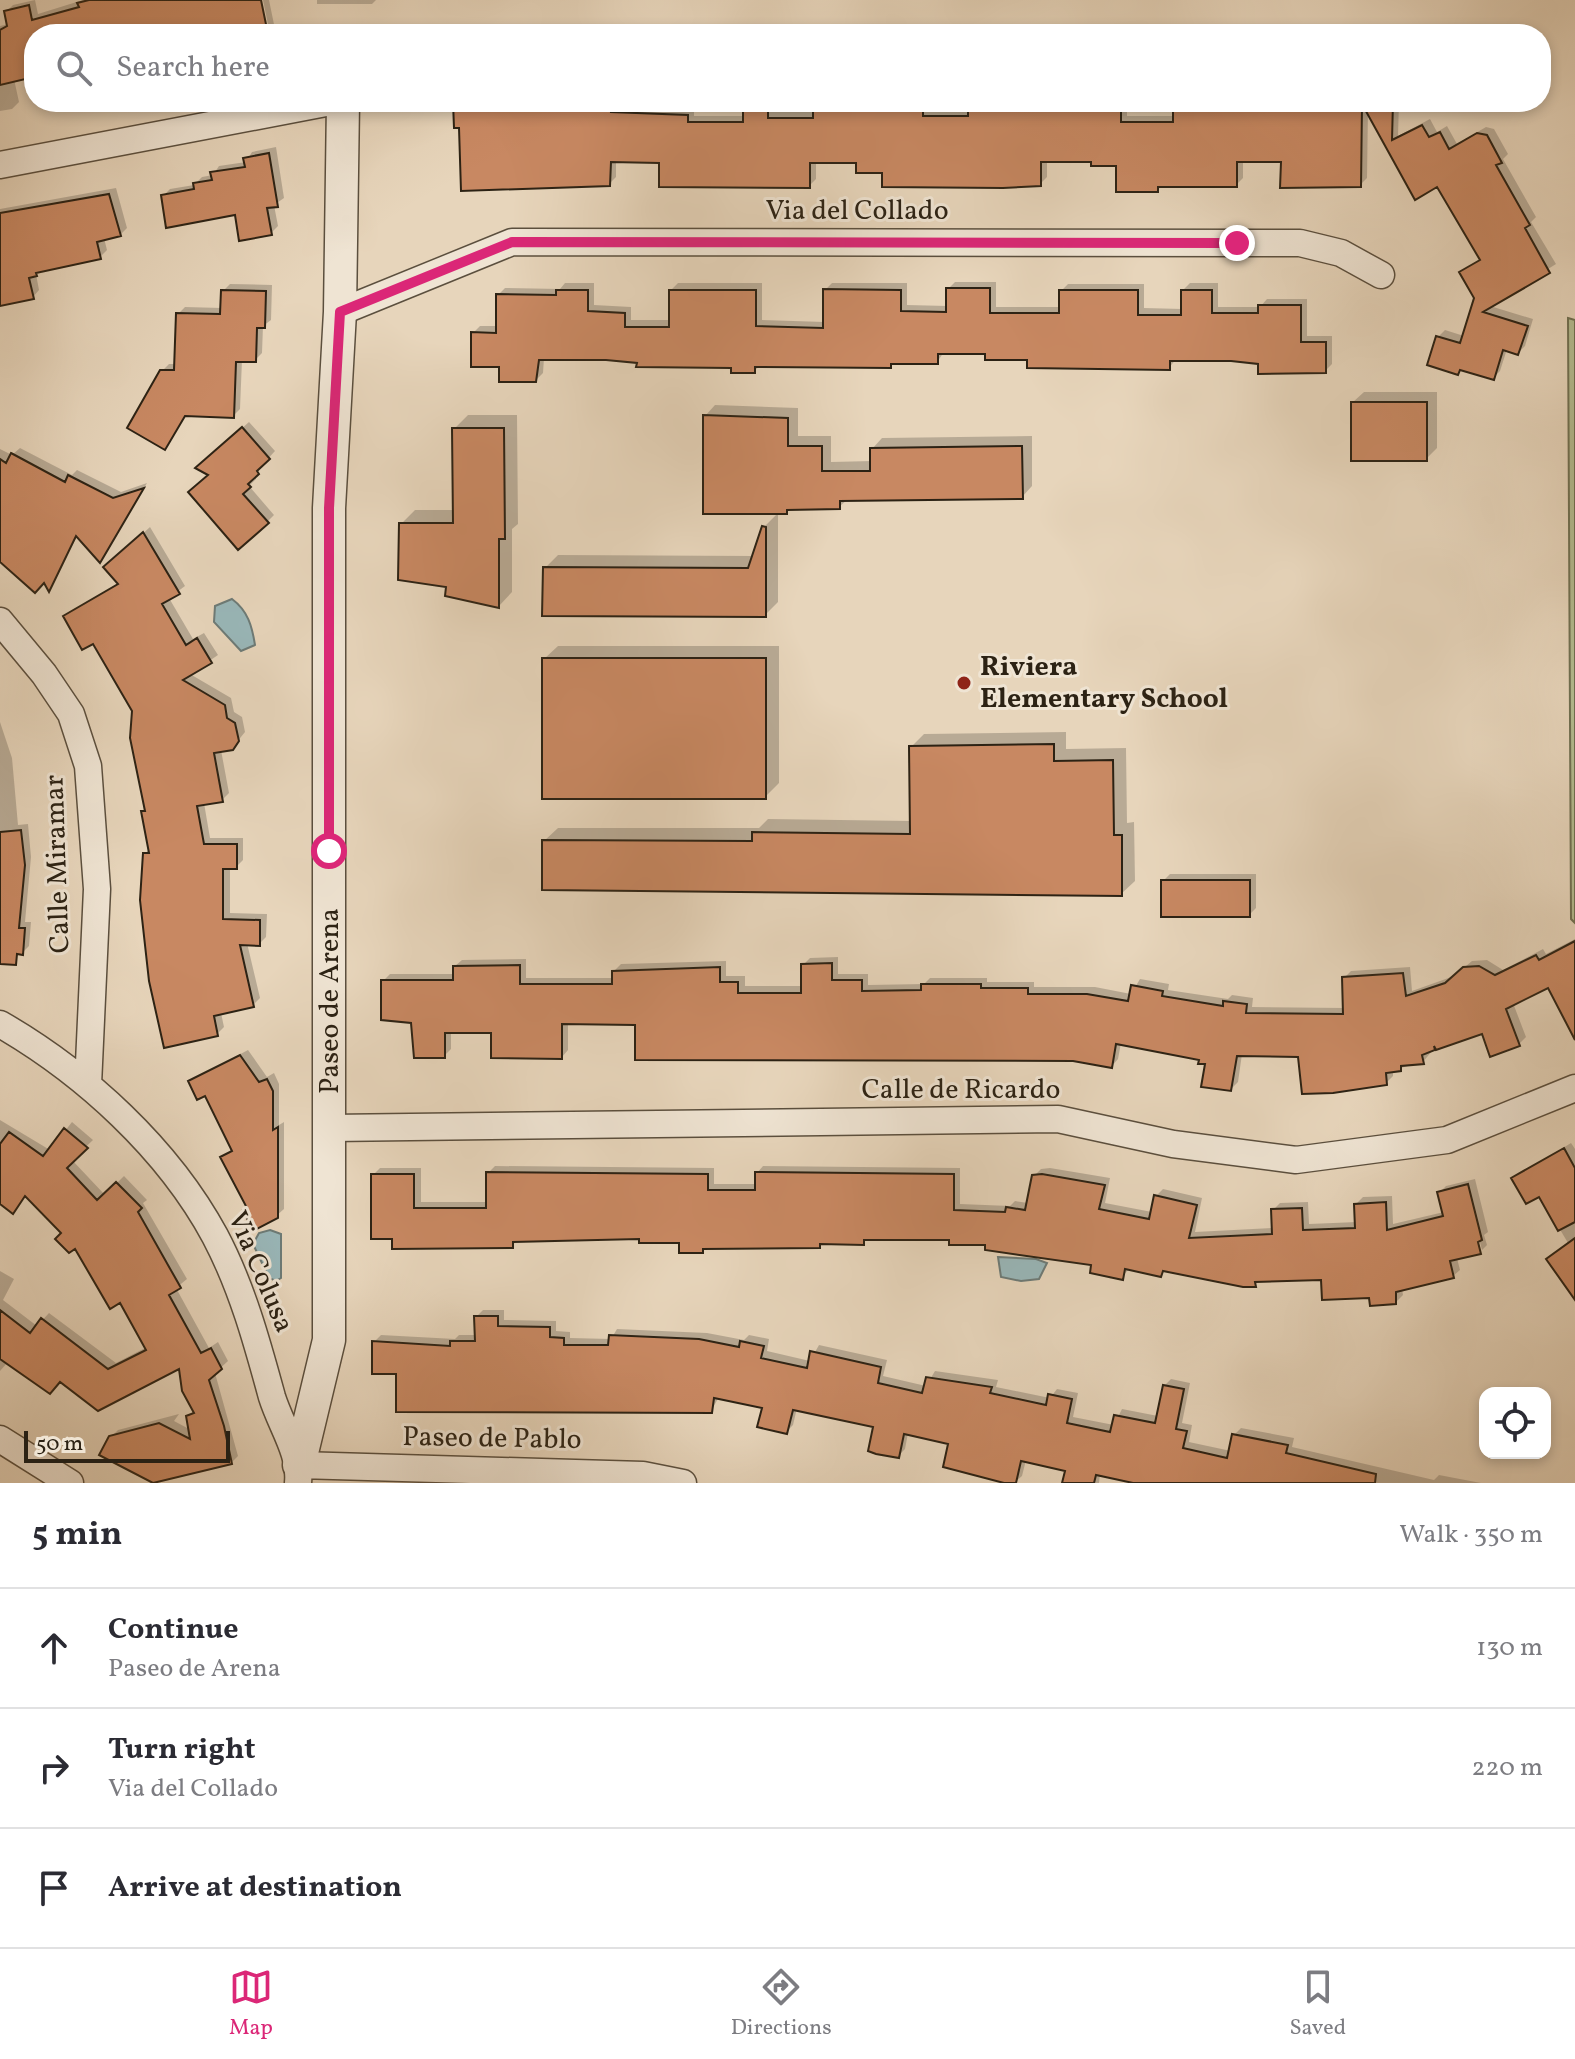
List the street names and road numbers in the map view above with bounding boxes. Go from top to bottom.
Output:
street label: Via del Collado [765,192,949,231]
street label: Calle Miramar [35,774,81,954]
street label: Paseo de Arena [311,908,350,1094]
street label: Calle de Ricardo [862,1071,1060,1110]
street label: Via Colusa [217,1205,303,1339]
street label: Paseo de Pablo [402,1418,582,1460]

